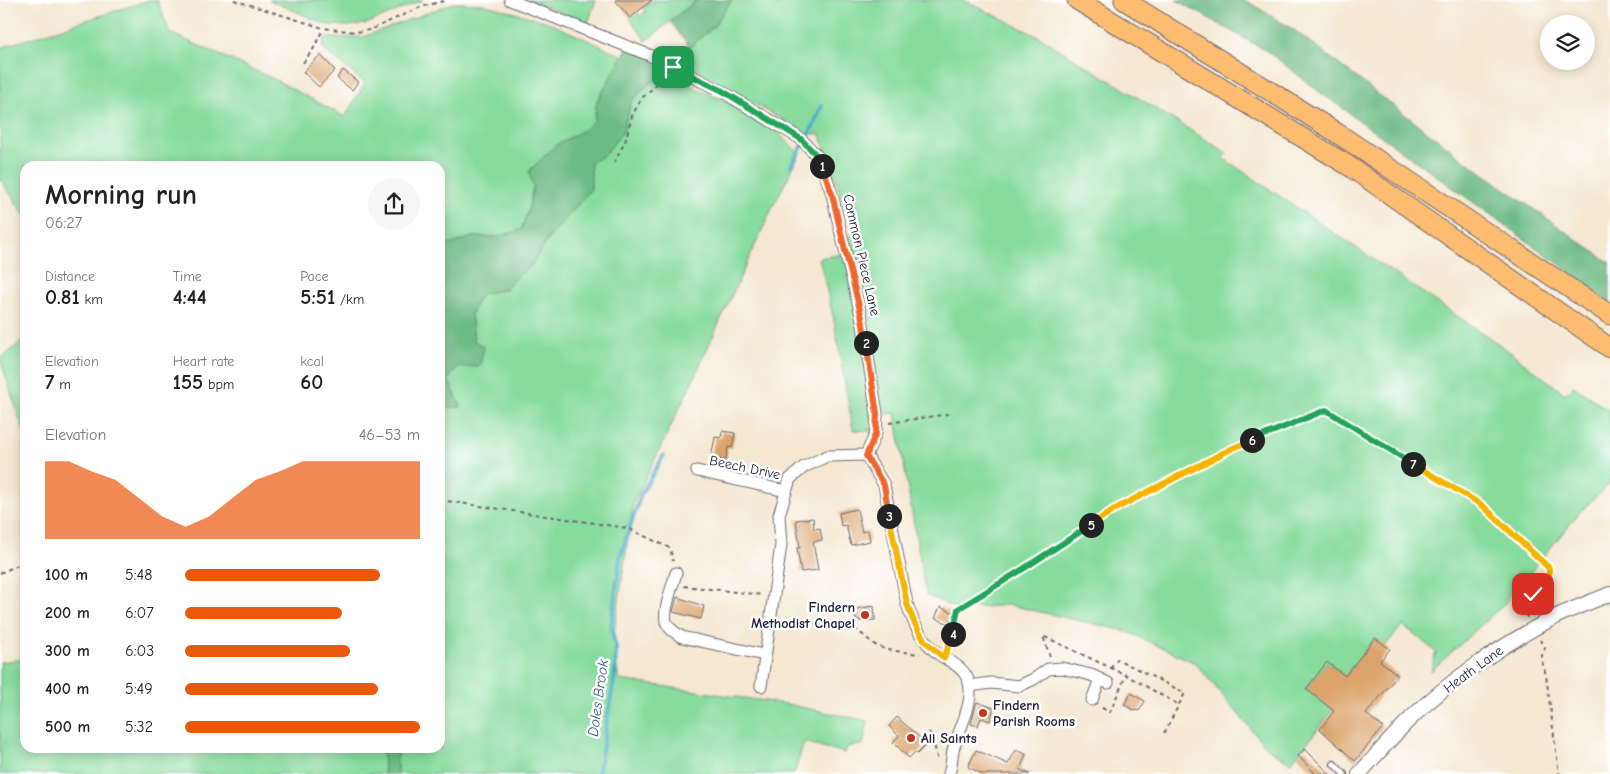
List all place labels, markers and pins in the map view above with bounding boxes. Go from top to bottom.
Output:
pin [652,46,694,88]
pin: 1 [810,154,834,178]
pin: 2 [854,330,878,356]
pin: 6 [1240,428,1264,452]
pin: 7 [1400,452,1426,476]
pin: 3 [876,504,902,528]
pin: 5 [1078,512,1104,538]
pin [1512,573,1554,615]
place label: Findern Methodist Chapel [751,599,855,632]
marker: Findern Methodist Chapel [859,609,871,621]
pin: 4 [940,622,966,646]
place label: Findern Parish Rooms [993,697,1075,730]
marker: Findern Parish Rooms [977,707,989,719]
place label: All Saints [921,730,977,747]
marker: All Saints [905,732,917,744]

